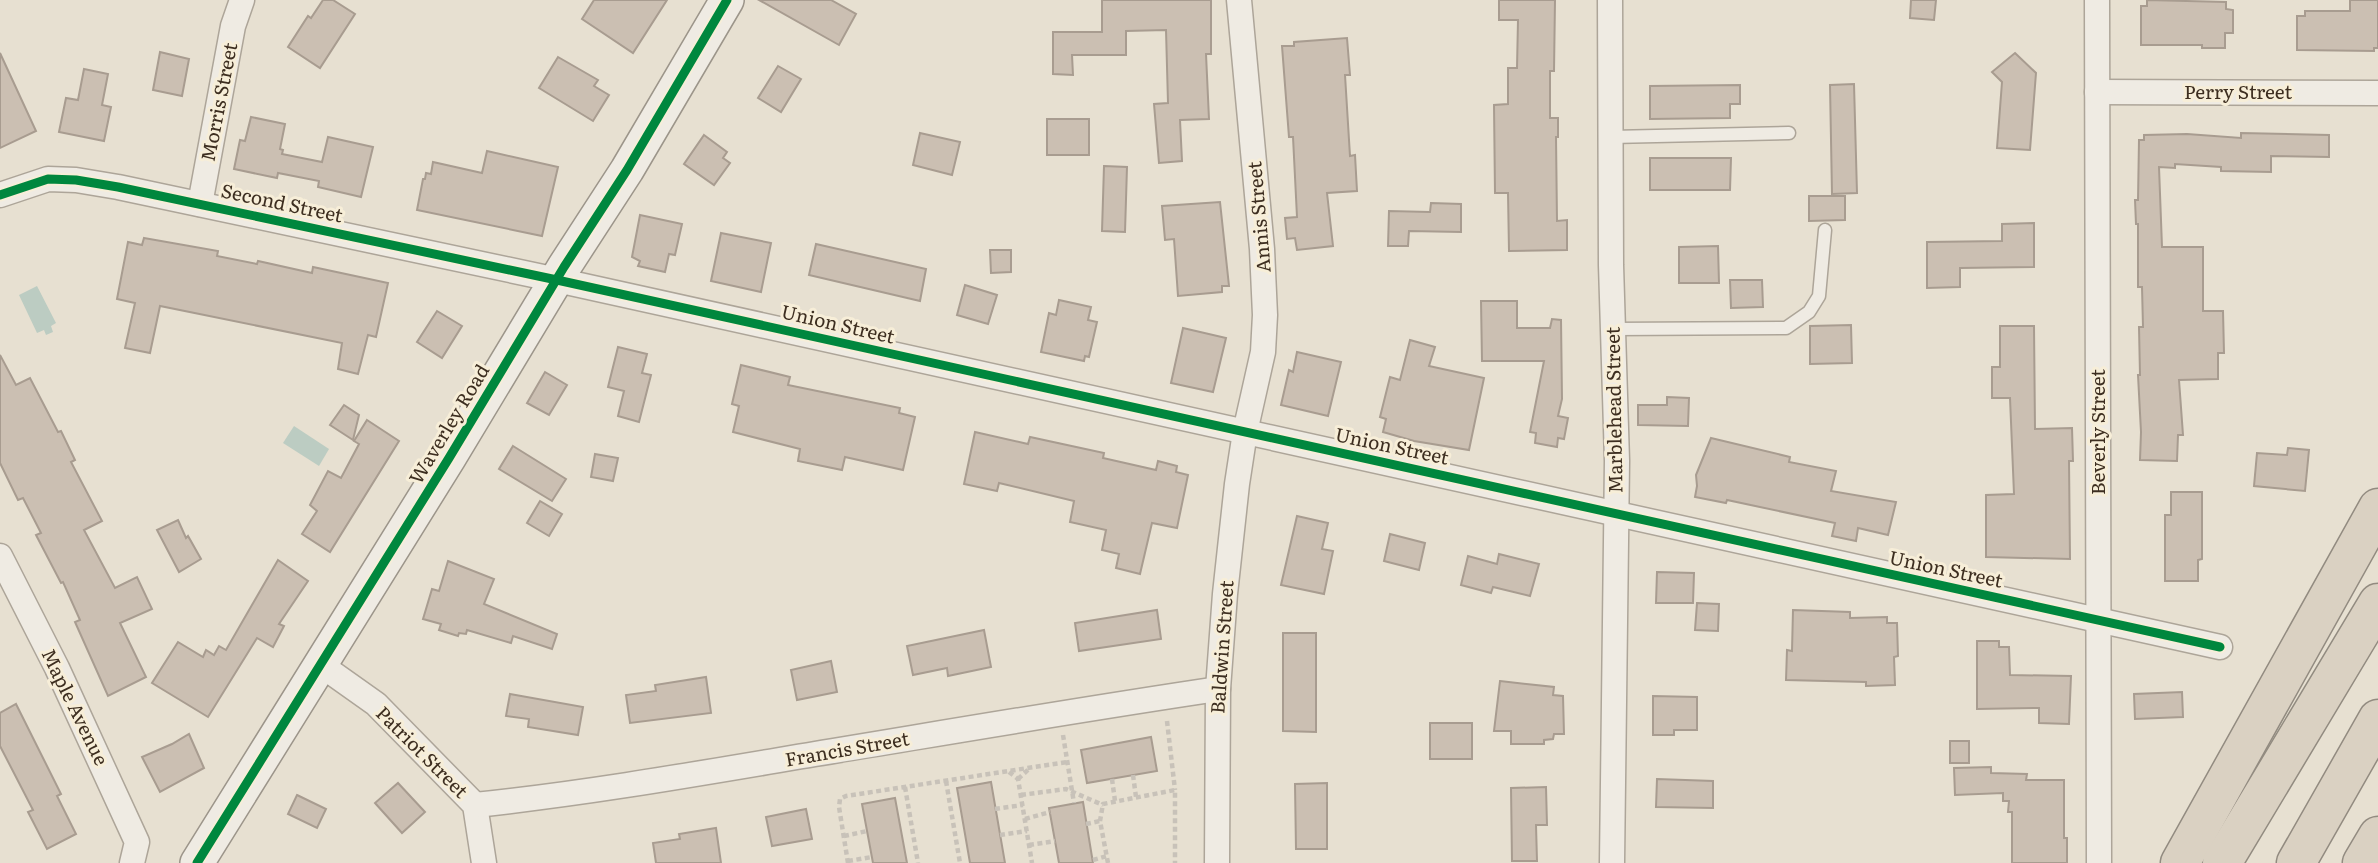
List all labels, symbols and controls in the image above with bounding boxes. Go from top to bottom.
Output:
street label: Morris Street [193,40,243,164]
street label: Perry Street [2184,77,2292,105]
street label: Annis Street [1239,160,1277,274]
street label: Second Street [219,175,346,229]
street label: Union Street [779,296,898,350]
street label: Marblehead Street [1598,326,1628,494]
street label: Waverley Road [401,358,495,489]
street label: Beverly Street [2083,369,2111,495]
street label: Union Street [1333,419,1452,471]
street label: Union Street [1887,542,2006,594]
street label: Baldwin Street [1202,579,1240,715]
street label: Maple Avenue [36,643,116,770]
street label: Patriot Street [370,699,475,804]
street label: Francis Street [783,723,911,773]

